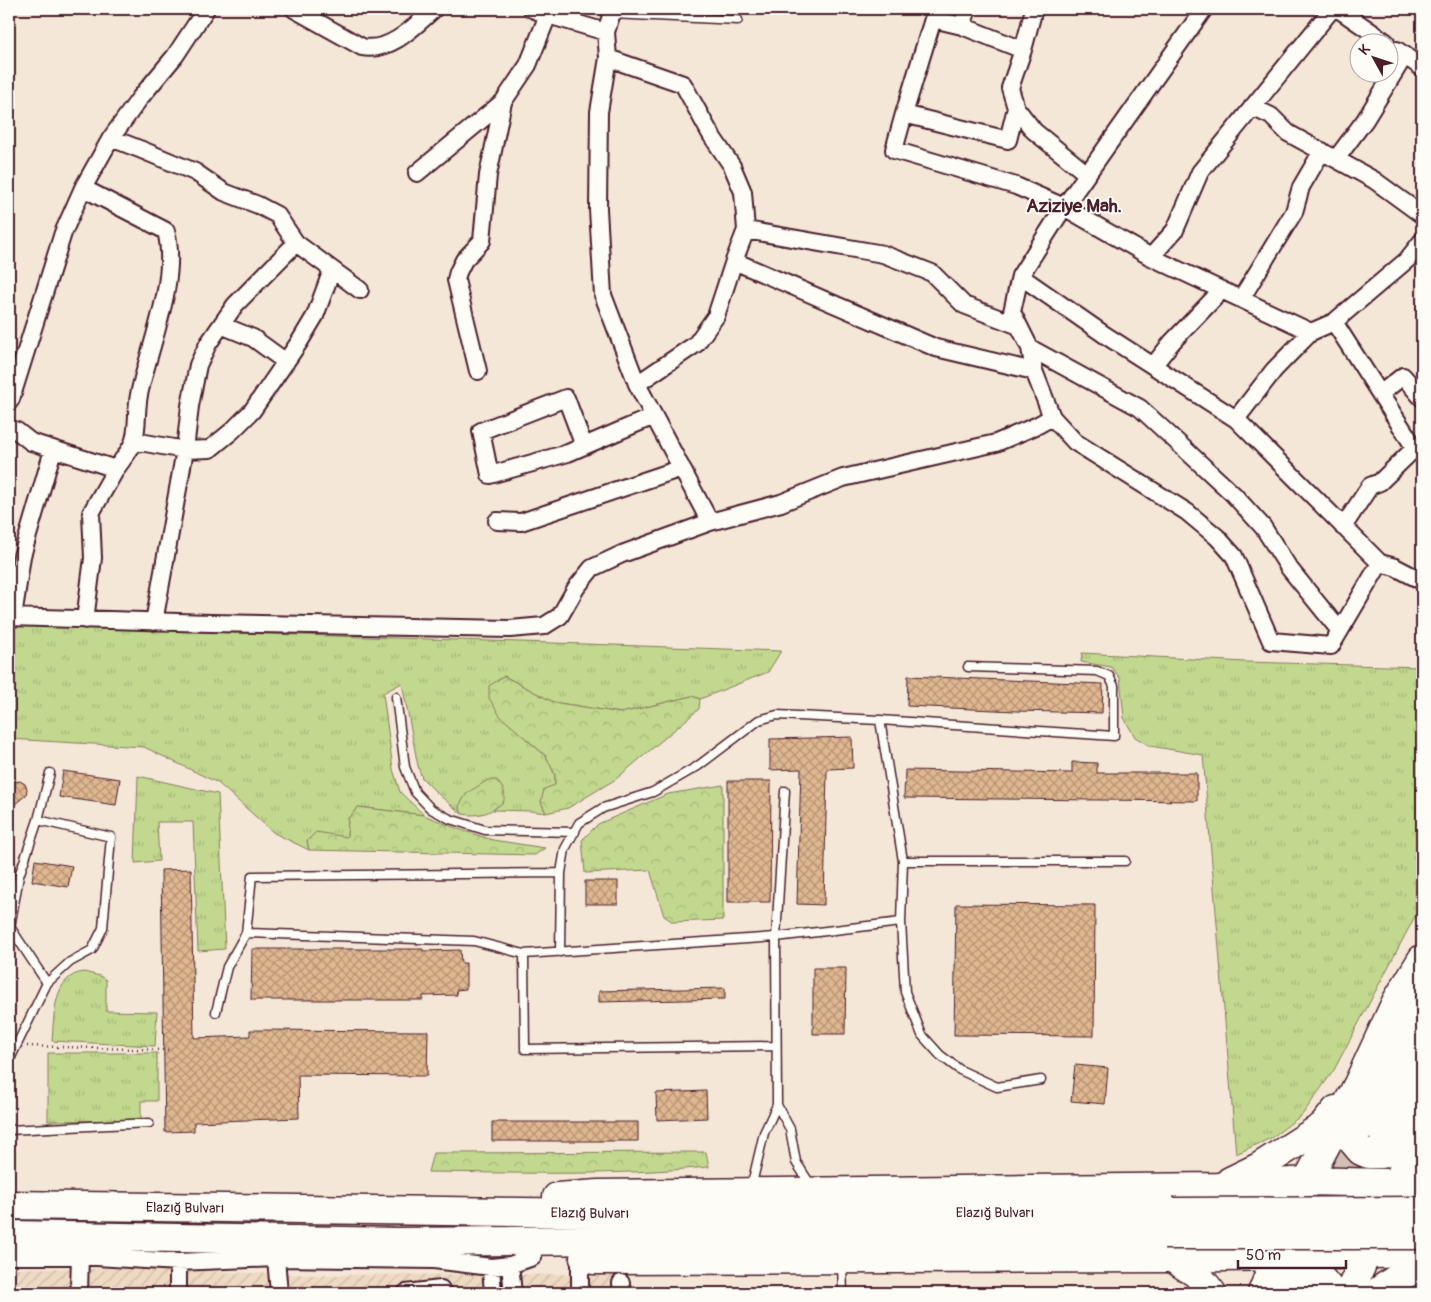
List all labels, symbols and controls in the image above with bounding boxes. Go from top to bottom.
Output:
north arrow [1348,32,1398,82]
text: K [1355,41,1374,59]
district label: Aziziye Mah. [1026,194,1122,218]
street label: Elazığ Bulvarı [146,1199,224,1217]
street label: Elazığ Bulvarı [551,1204,629,1222]
street label: Elazığ Bulvarı [956,1204,1034,1221]
scale bar [1238,1237,1346,1269]
text: 50 m [1246,1246,1281,1265]

